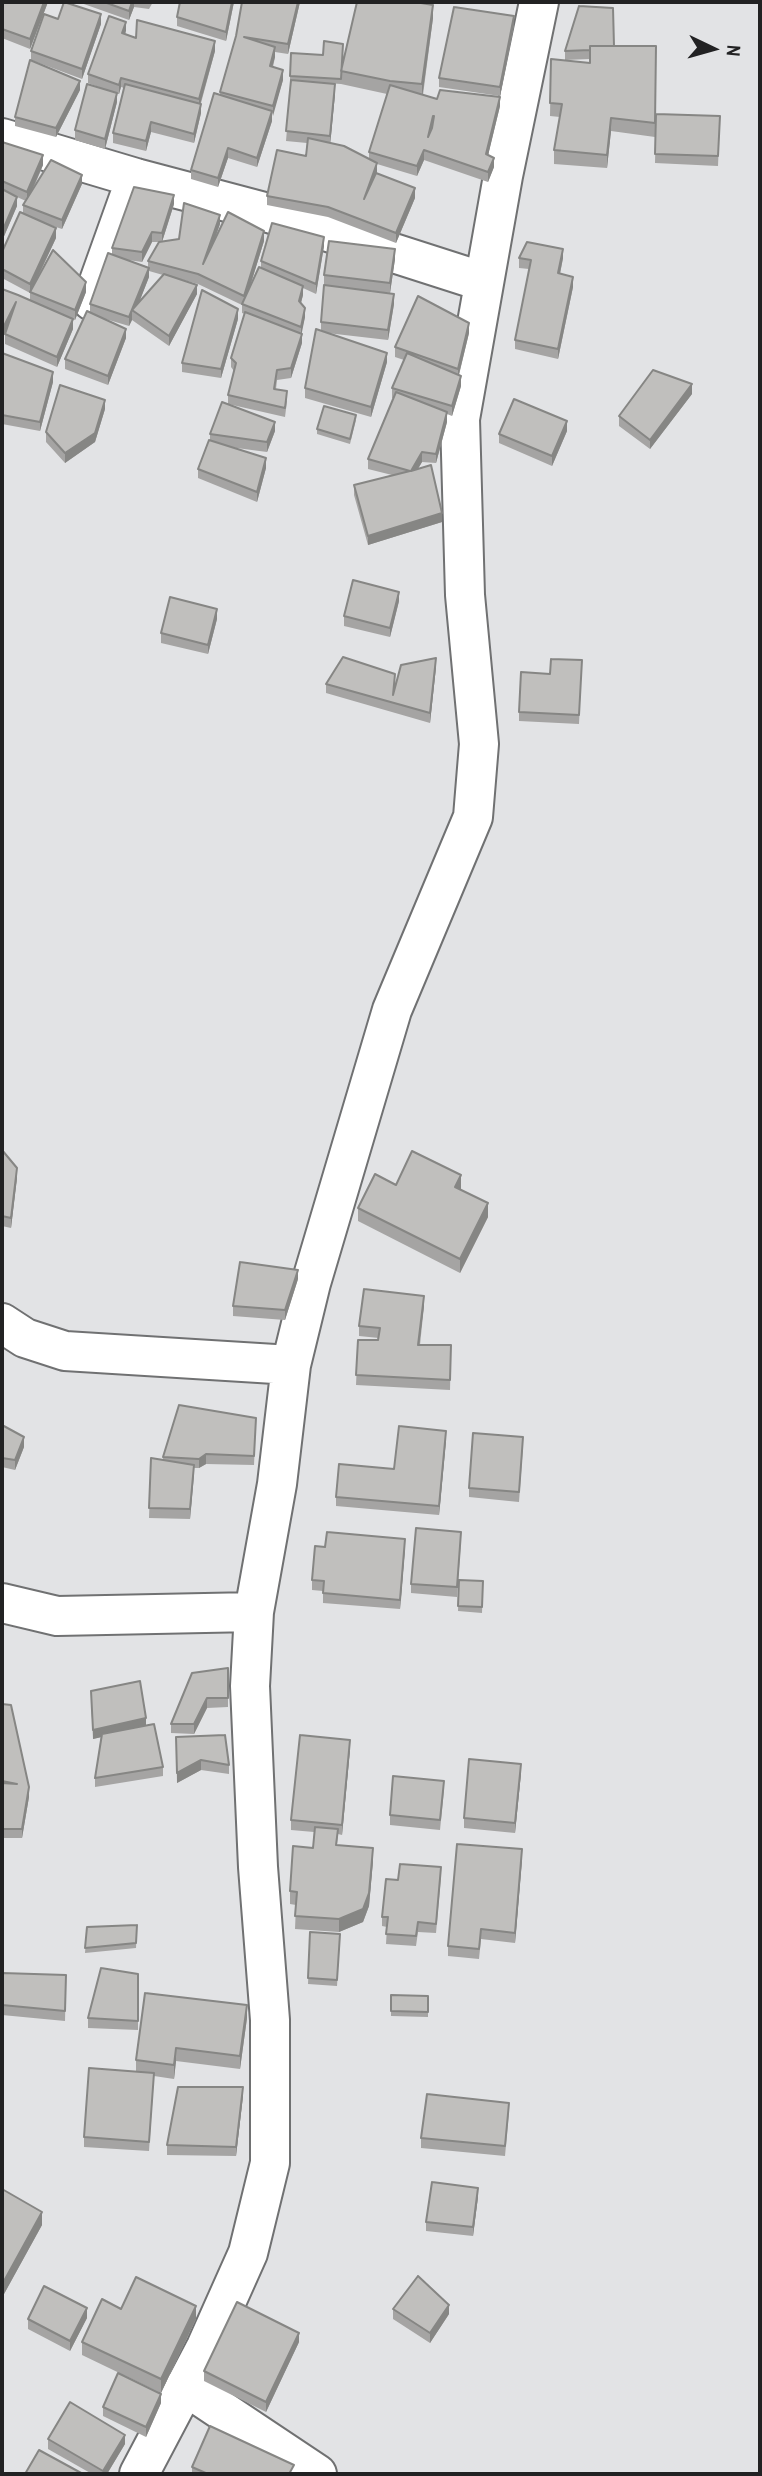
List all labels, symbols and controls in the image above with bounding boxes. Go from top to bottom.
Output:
north arrow [678,14,748,84]
text: N [720,44,747,58]

